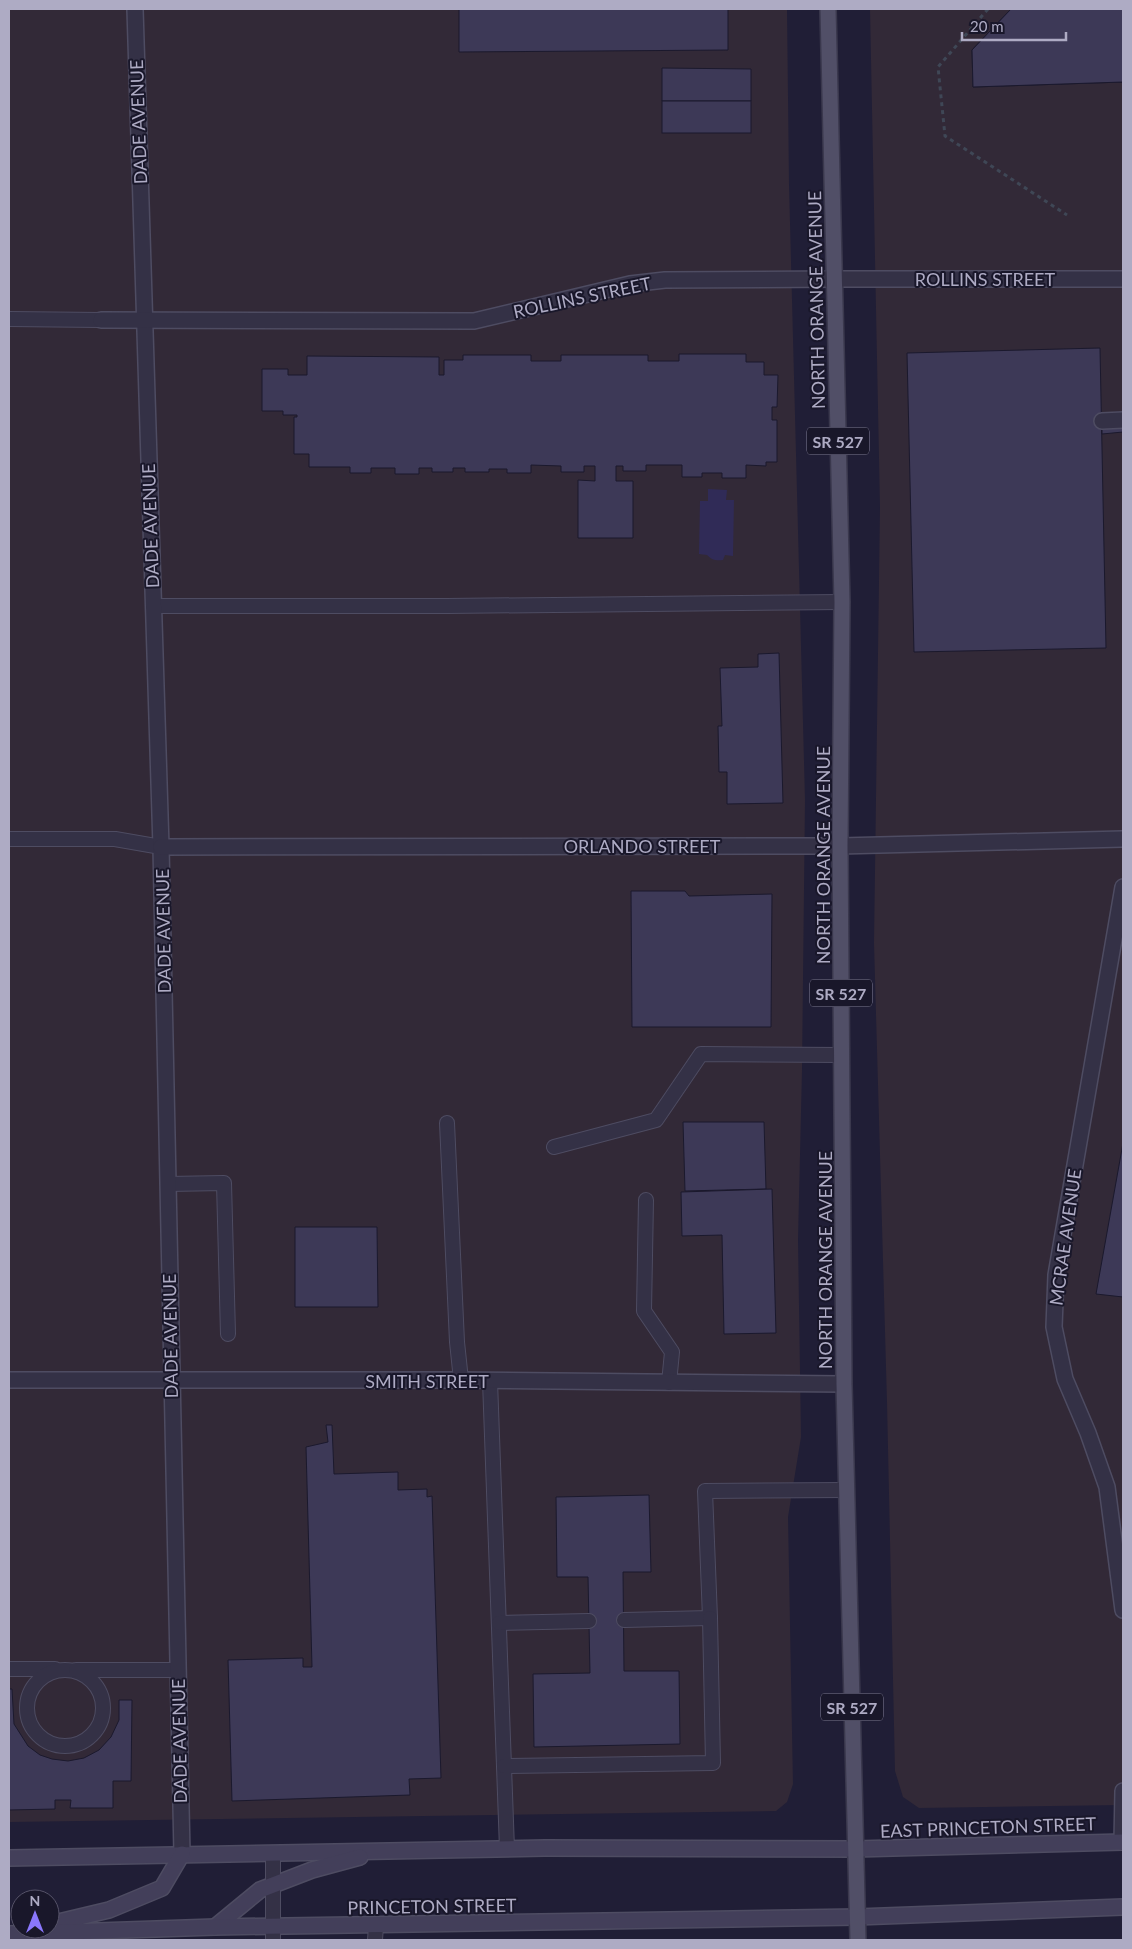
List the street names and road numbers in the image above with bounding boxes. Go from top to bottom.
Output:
street label: DADE AVENUE [125,59,151,185]
street label: NORTH ORANGE AVENUE [803,191,829,409]
street label: ROLLINS STREET [915,268,1056,290]
street label: ROLLINS STREET [511,272,653,322]
road number: SR 527 [807,428,869,454]
street label: DADE AVENUE [137,463,163,589]
street label: NORTH ORANGE AVENUE [812,746,834,964]
street label: ORLANDO STREET [564,835,721,857]
street label: DADE AVENUE [151,868,175,994]
road number: SR 527 [810,980,872,1006]
street label: NORTH ORANGE AVENUE [814,1151,836,1369]
street label: MCRAE AVENUE [1045,1167,1085,1307]
street label: DADE AVENUE [158,1273,182,1399]
street label: SMITH STREET [365,1370,489,1392]
street label: DADE AVENUE [167,1678,191,1804]
road number: SR 527 [821,1694,883,1720]
street label: EAST PRINCETON STREET [880,1812,1097,1842]
street label: PRINCETON STREET [347,1894,517,1918]

